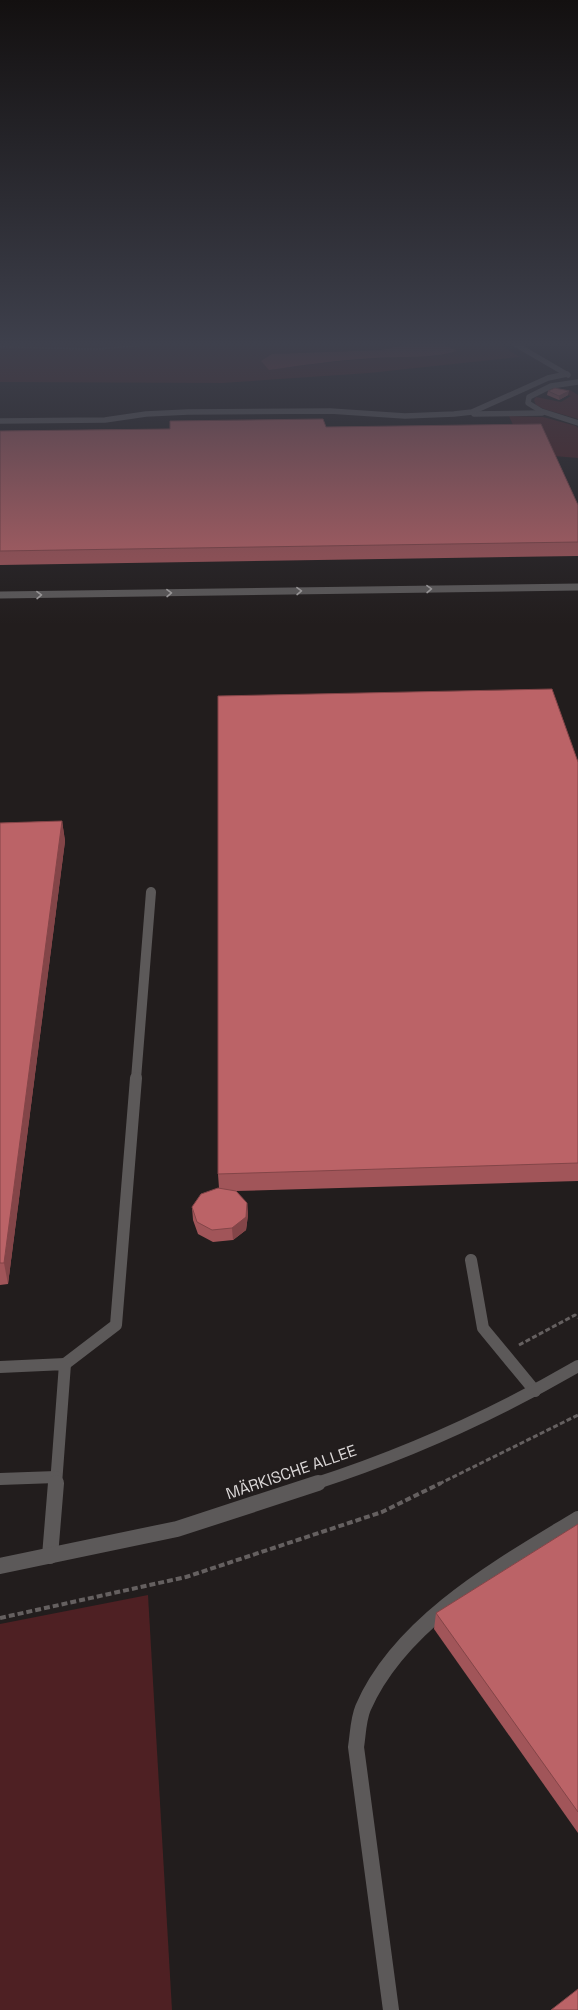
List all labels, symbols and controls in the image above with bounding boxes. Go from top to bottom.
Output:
one-way arrow [426,585,432,593]
one-way arrow [296,587,302,595]
one-way arrow [166,588,172,597]
one-way arrow [36,590,42,599]
street label: MÄRKISCHE ALLEE [223,1440,359,1504]

